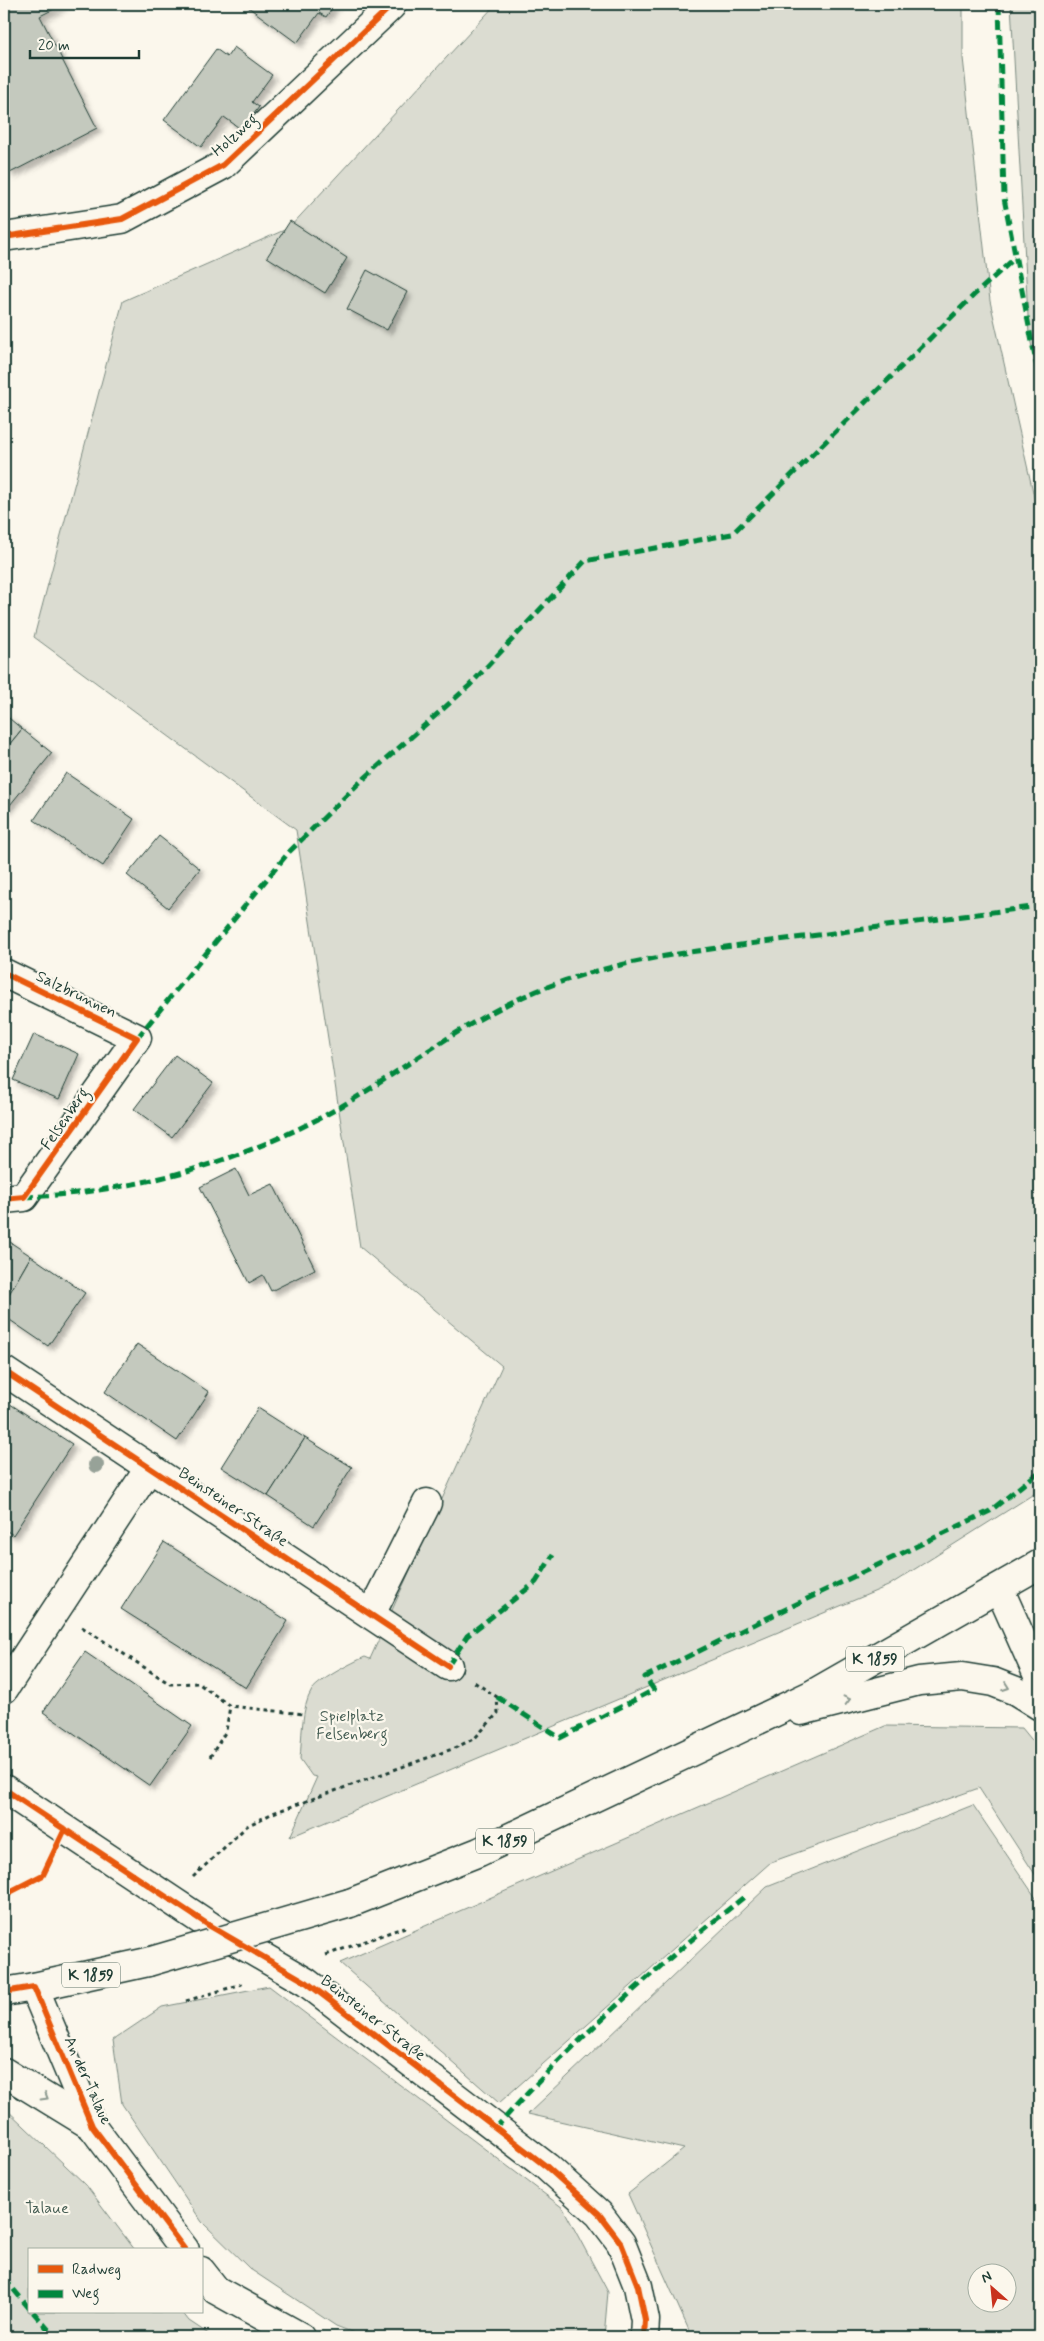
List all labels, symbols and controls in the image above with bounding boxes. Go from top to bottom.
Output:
scale bar [30,28,139,60]
text: 20 m [38,36,70,56]
street label: Holzweg [208,109,263,162]
street label: Salzbrunnen [32,966,120,1023]
street label: Felsenberg [36,1084,95,1155]
street label: Beinsteiner Straße [174,1463,292,1552]
road number: K 1859 [846,1646,904,1672]
one-way arrow [1001,1681,1010,1691]
one-way arrow [843,1695,852,1706]
park label: Spielplatz Felsenberg [316,1706,388,1746]
road number: K 1859 [476,1828,534,1854]
road number: K 1859 [62,1962,120,1988]
street label: Beinsteiner Straße [316,1970,430,2066]
street label: An der Talaue [59,2033,117,2128]
one-way arrow [40,2091,49,2101]
park label: Talaue [25,2198,69,2219]
legend [28,2248,202,2314]
text: Radweg [72,2260,121,2280]
north arrow [966,2264,1016,2314]
text: N [978,2267,995,2287]
text: Weg [72,2284,99,2305]

